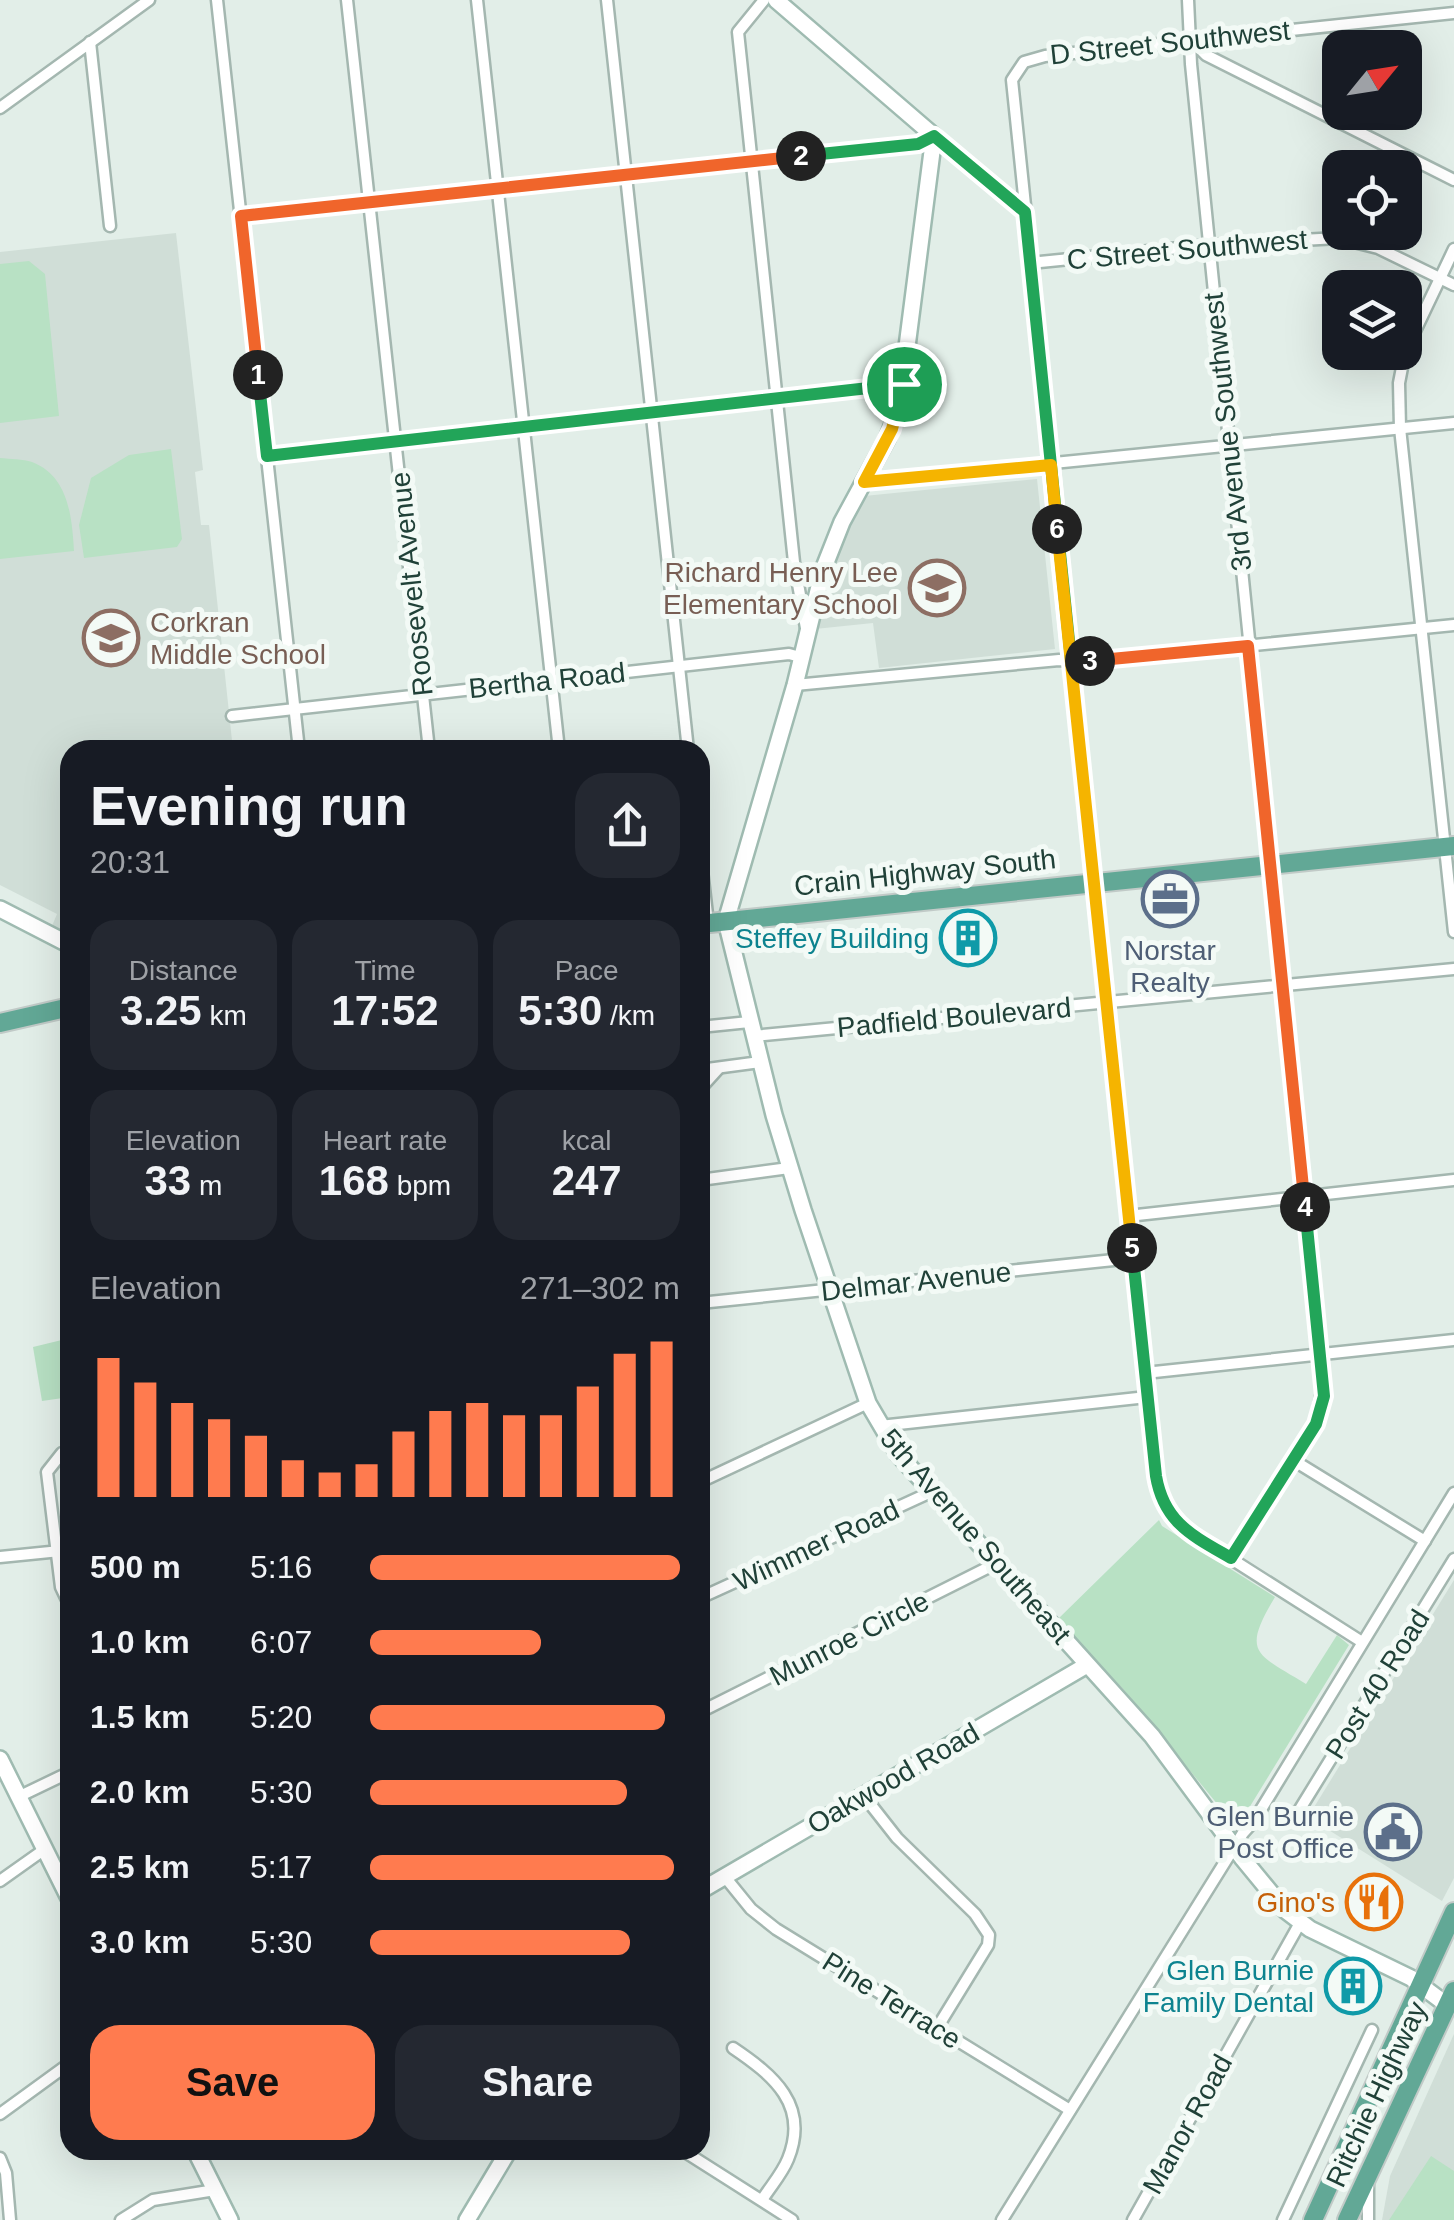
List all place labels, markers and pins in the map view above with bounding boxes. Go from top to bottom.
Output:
pin: 2 [776,131,826,181]
pin [862,342,947,427]
pin: 1 [233,350,283,400]
pin: 6 [1032,504,1082,554]
place label: Richard Henry Lee Elementary School [663,557,898,620]
school or university icon: Richard Henry Lee Elementary School [907,558,967,618]
place label: Corkran Middle School [150,607,326,670]
school or university icon: Corkran Middle School [81,608,141,668]
pin: 3 [1065,636,1115,686]
office icon: Norstar Realty [1140,869,1200,929]
building icon: Steffey Building [938,908,998,968]
place label: Steffey Building [735,923,929,954]
place label: Norstar Realty [1124,935,1216,998]
pin: 4 [1280,1182,1330,1232]
pin: 5 [1107,1223,1157,1273]
place label: Glen Burnie Post Office [1206,1801,1354,1864]
public building icon: Glen Burnie Post Office [1363,1802,1423,1862]
restaurant icon: Gino's [1344,1872,1404,1932]
place label: Gino's [1257,1887,1335,1918]
place label: Glen Burnie Family Dental [1143,1955,1314,2018]
building icon: Glen Burnie Family Dental [1323,1956,1383,2016]

